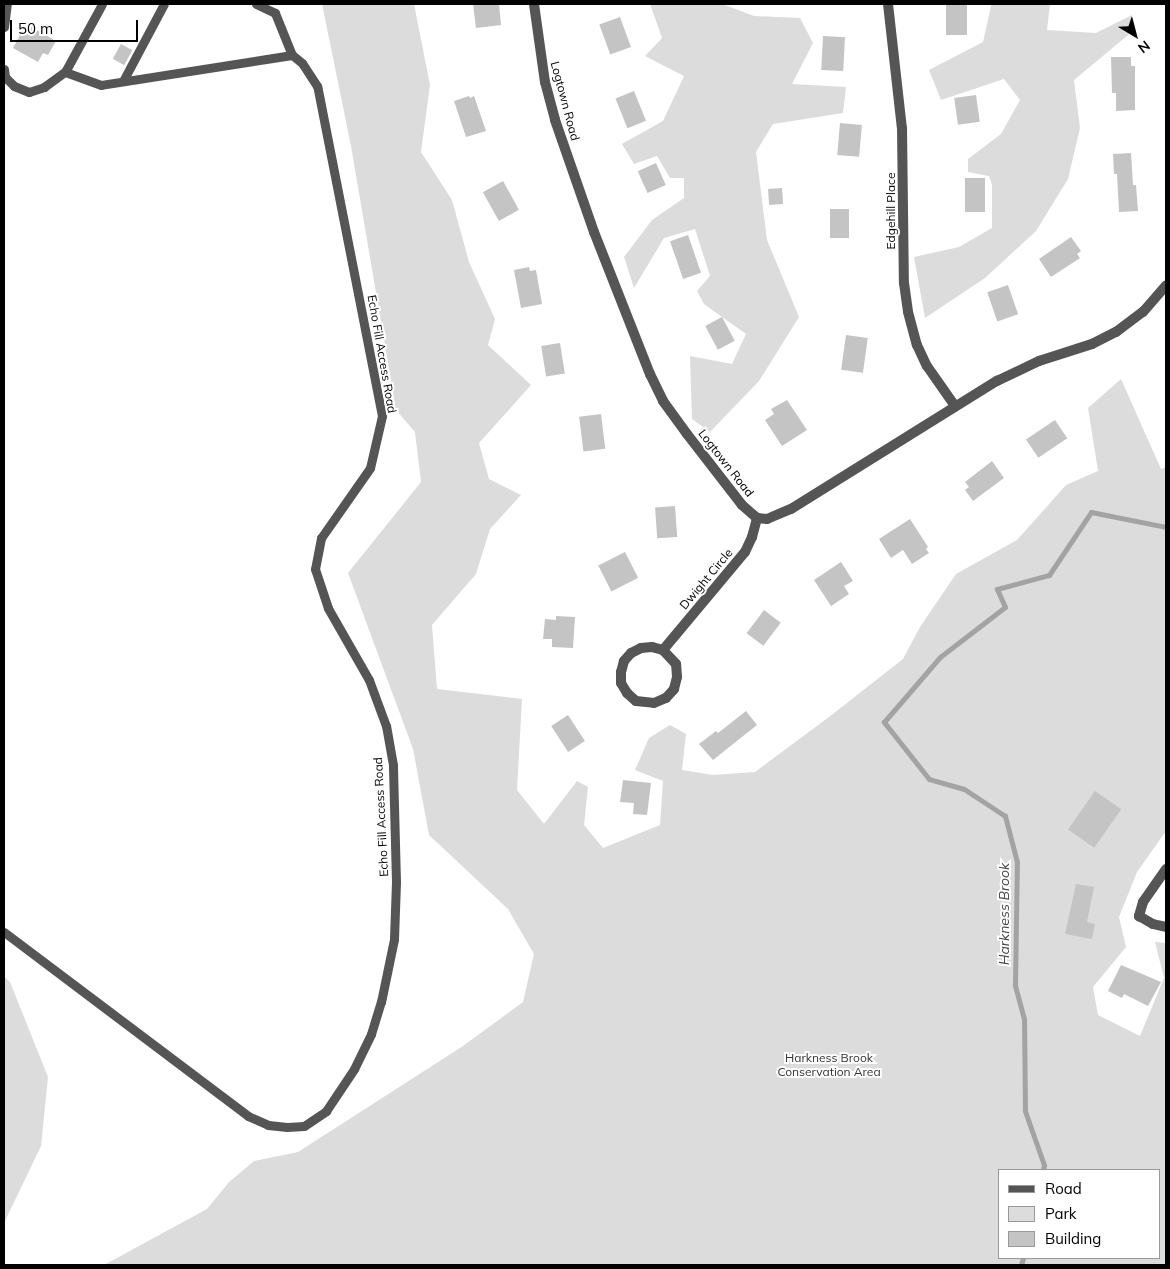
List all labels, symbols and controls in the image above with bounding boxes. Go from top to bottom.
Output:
scale bar [12,10,140,42]
north arrow [1110,10,1160,60]
text: 50 m [18,19,53,38]
text: N [1134,37,1154,57]
street label: Logtown Road [548,60,582,142]
street label: Edgehill Place [884,173,898,249]
street label: Echo Fill Access Road [365,294,399,414]
street label: Logtown Road [695,426,757,500]
street label: Dwight Circle [677,546,735,612]
street label: Echo Fill Access Road [371,757,391,877]
water label: Harkness Brook [996,863,1012,965]
park label: Harkness Brook Conservation Area [777,1051,881,1079]
legend [998,1169,1160,1259]
text: Road [1045,1179,1082,1198]
text: Park [1045,1204,1077,1223]
text: Building [1045,1229,1101,1248]

